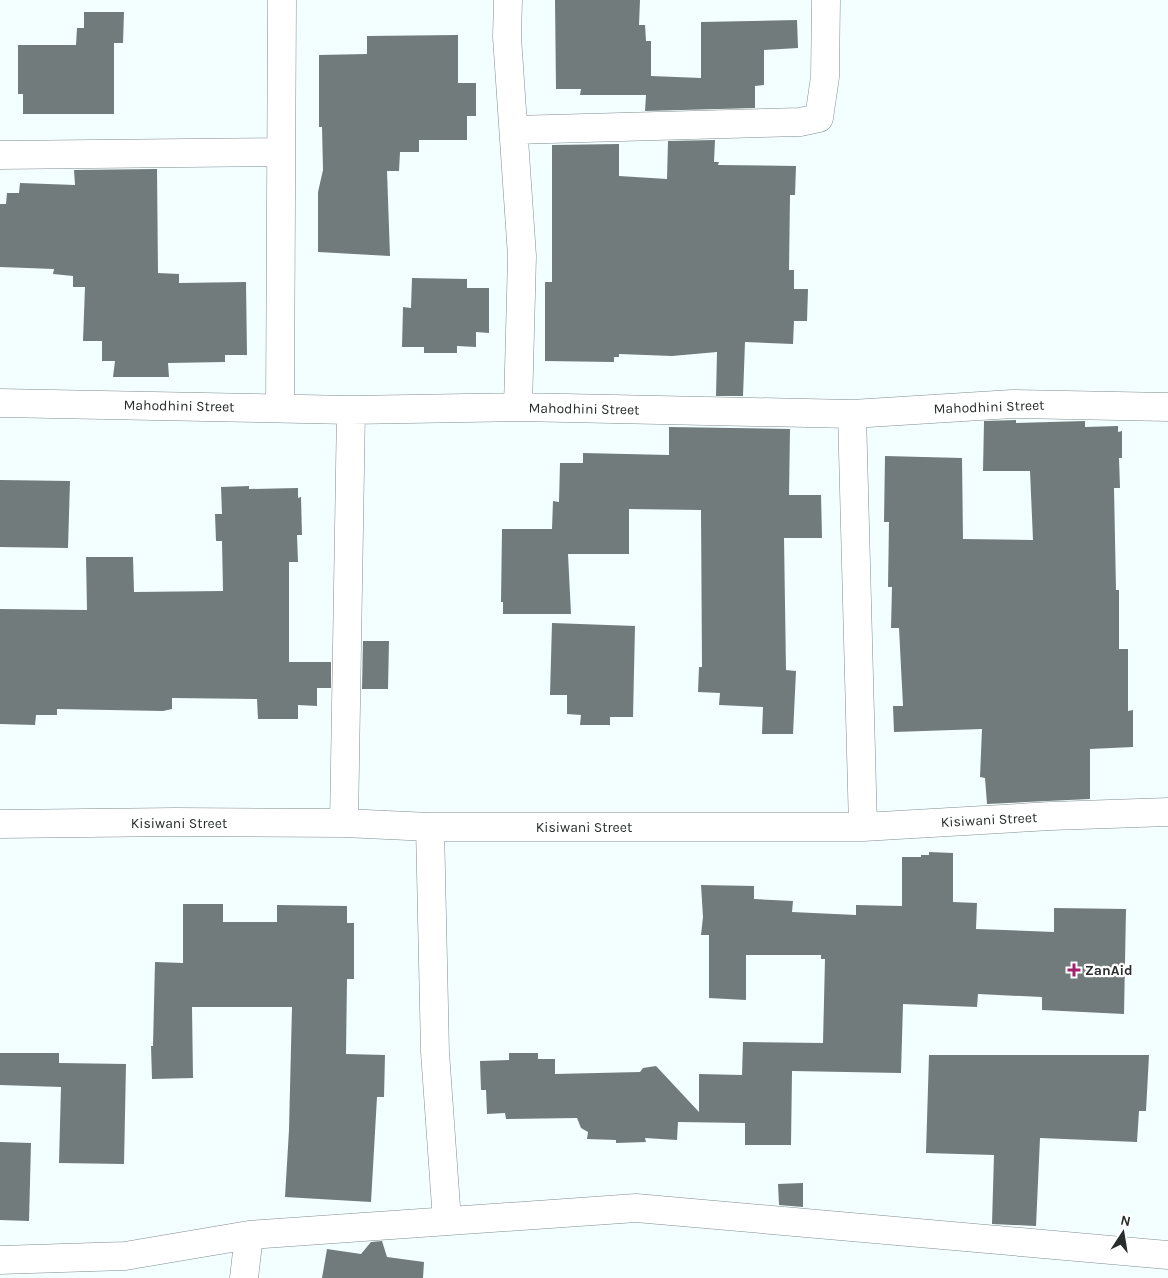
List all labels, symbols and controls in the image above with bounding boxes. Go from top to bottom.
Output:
street label: Mahodhini Street [123,397,235,415]
street label: Mahodhini Street [933,397,1045,417]
street label: Mahodhini Street [528,400,640,418]
street label: Kisiwani Street [940,809,1038,831]
street label: Kisiwani Street [131,815,227,832]
street label: Kisiwani Street [536,819,632,836]
place label: ZanAid [1085,962,1133,979]
marker: ZanAid [1067,963,1081,977]
north arrow [1098,1208,1148,1258]
text: N [1119,1211,1132,1230]

